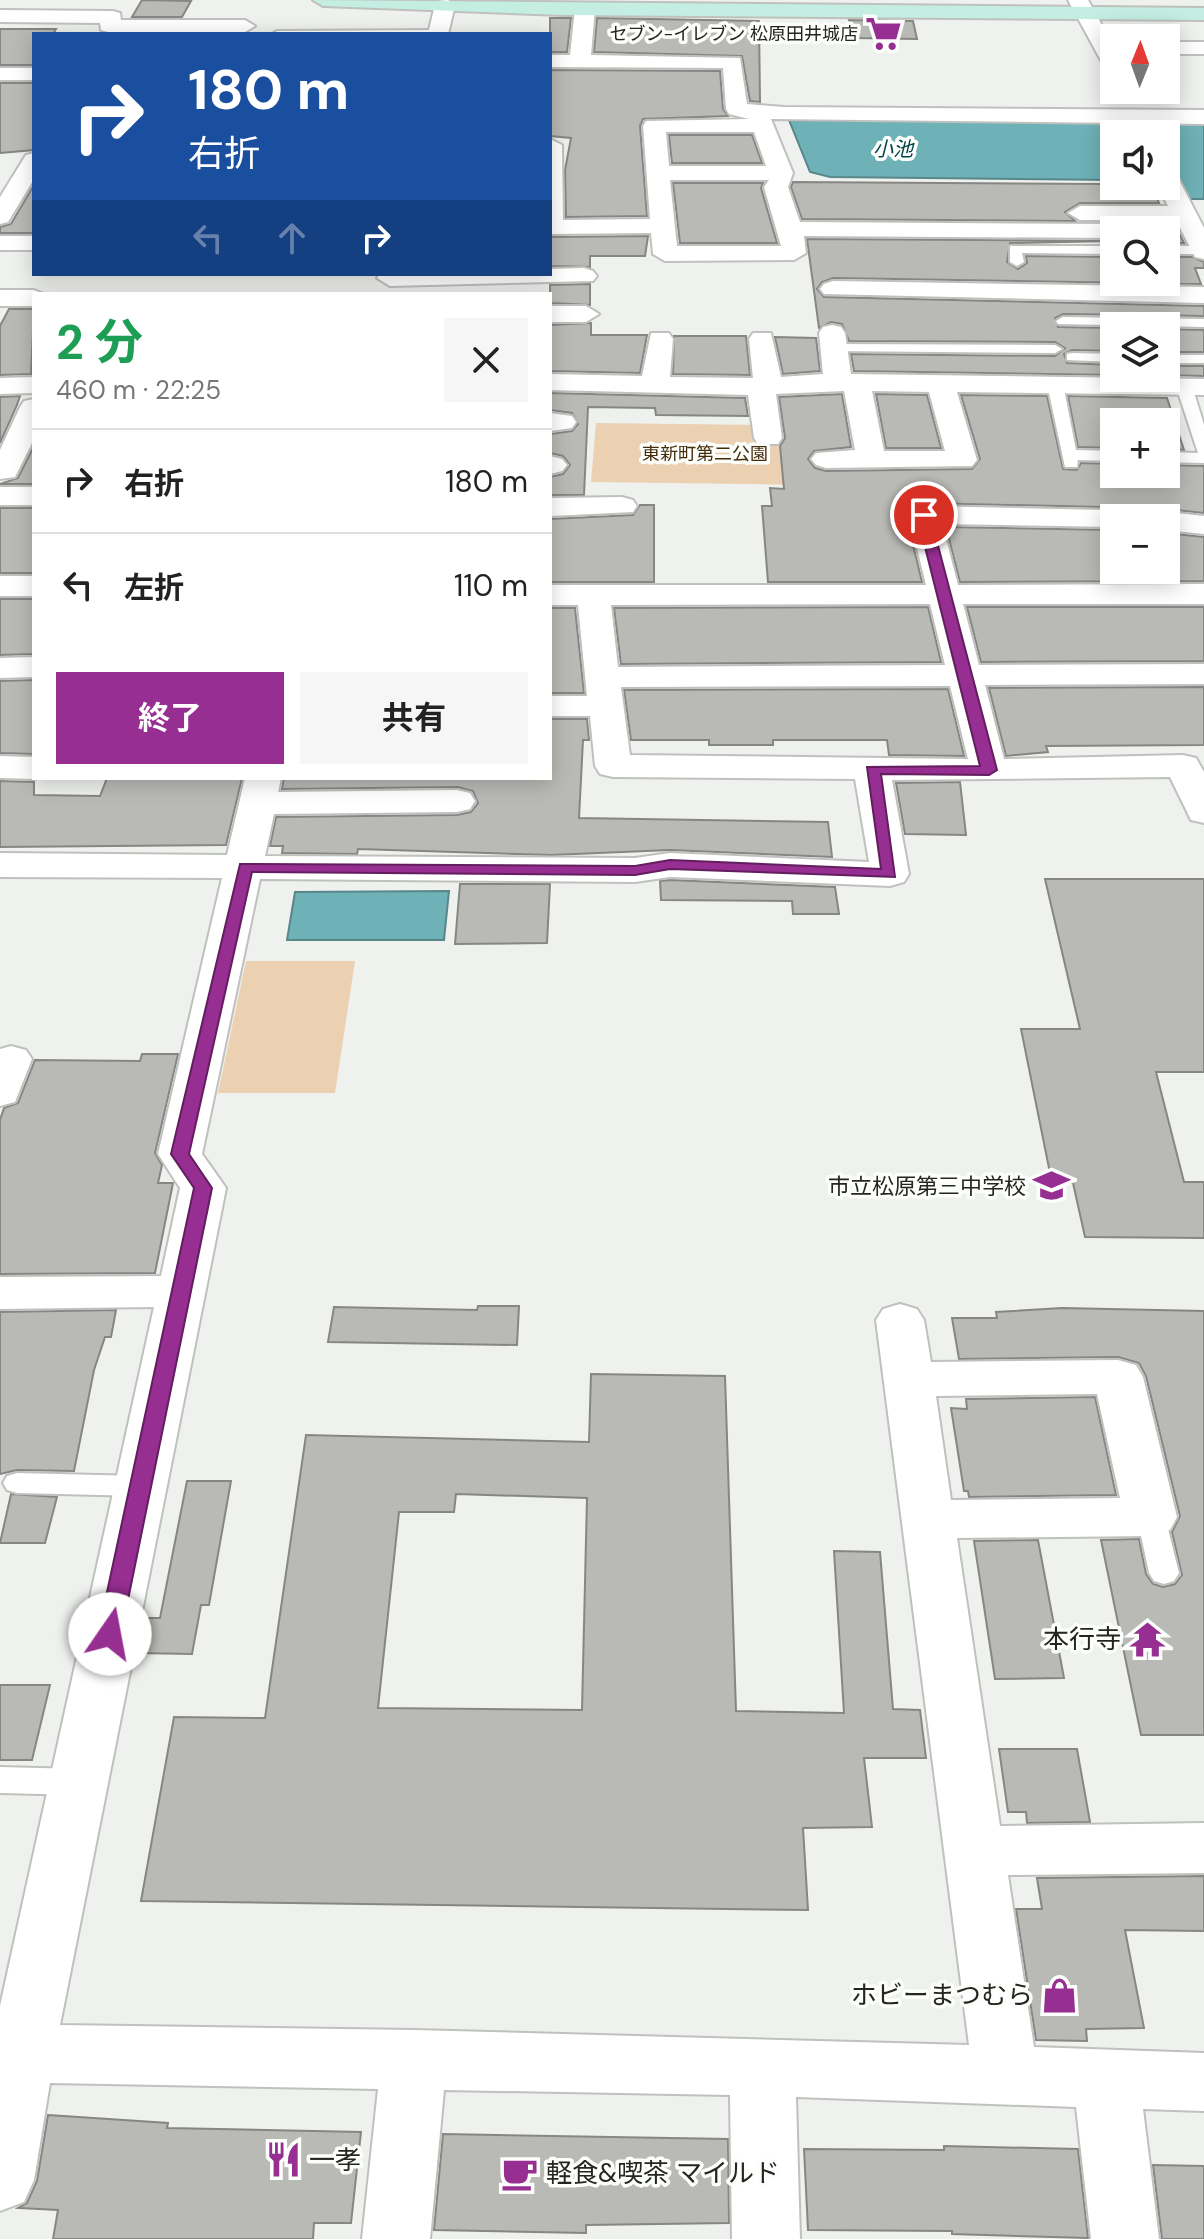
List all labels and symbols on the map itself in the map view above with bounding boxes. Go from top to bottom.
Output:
supermarket icon: セブン-イレブン 松原田井城店 [865,15,903,53]
place label: セブン-イレブン 松原田井城店 [609,22,858,46]
north arrow [1100,24,1180,104]
water label: 小池 [873,136,915,162]
park label: 東新町第二公園 [642,442,768,466]
pin [890,481,958,549]
school or university icon: 市立松原第三中学校 [1033,1167,1071,1205]
place label: 市立松原第三中学校 [828,1172,1026,1201]
position arrow [68,1592,152,1676]
temple icon: 本行寺 [1128,1620,1166,1658]
place label: 本行寺 [1043,1622,1121,1656]
shop icon: ホビーまつむら [1040,1976,1078,2014]
place label: ホビーまつむら [851,1978,1033,2012]
restaurant icon: 一孝 [264,2141,302,2179]
place label: 一孝 [309,2143,361,2177]
cafe icon: 軽食&喫茶 マイルド [501,2154,539,2192]
place label: 軽食&喫茶 マイルド [546,2156,780,2190]

